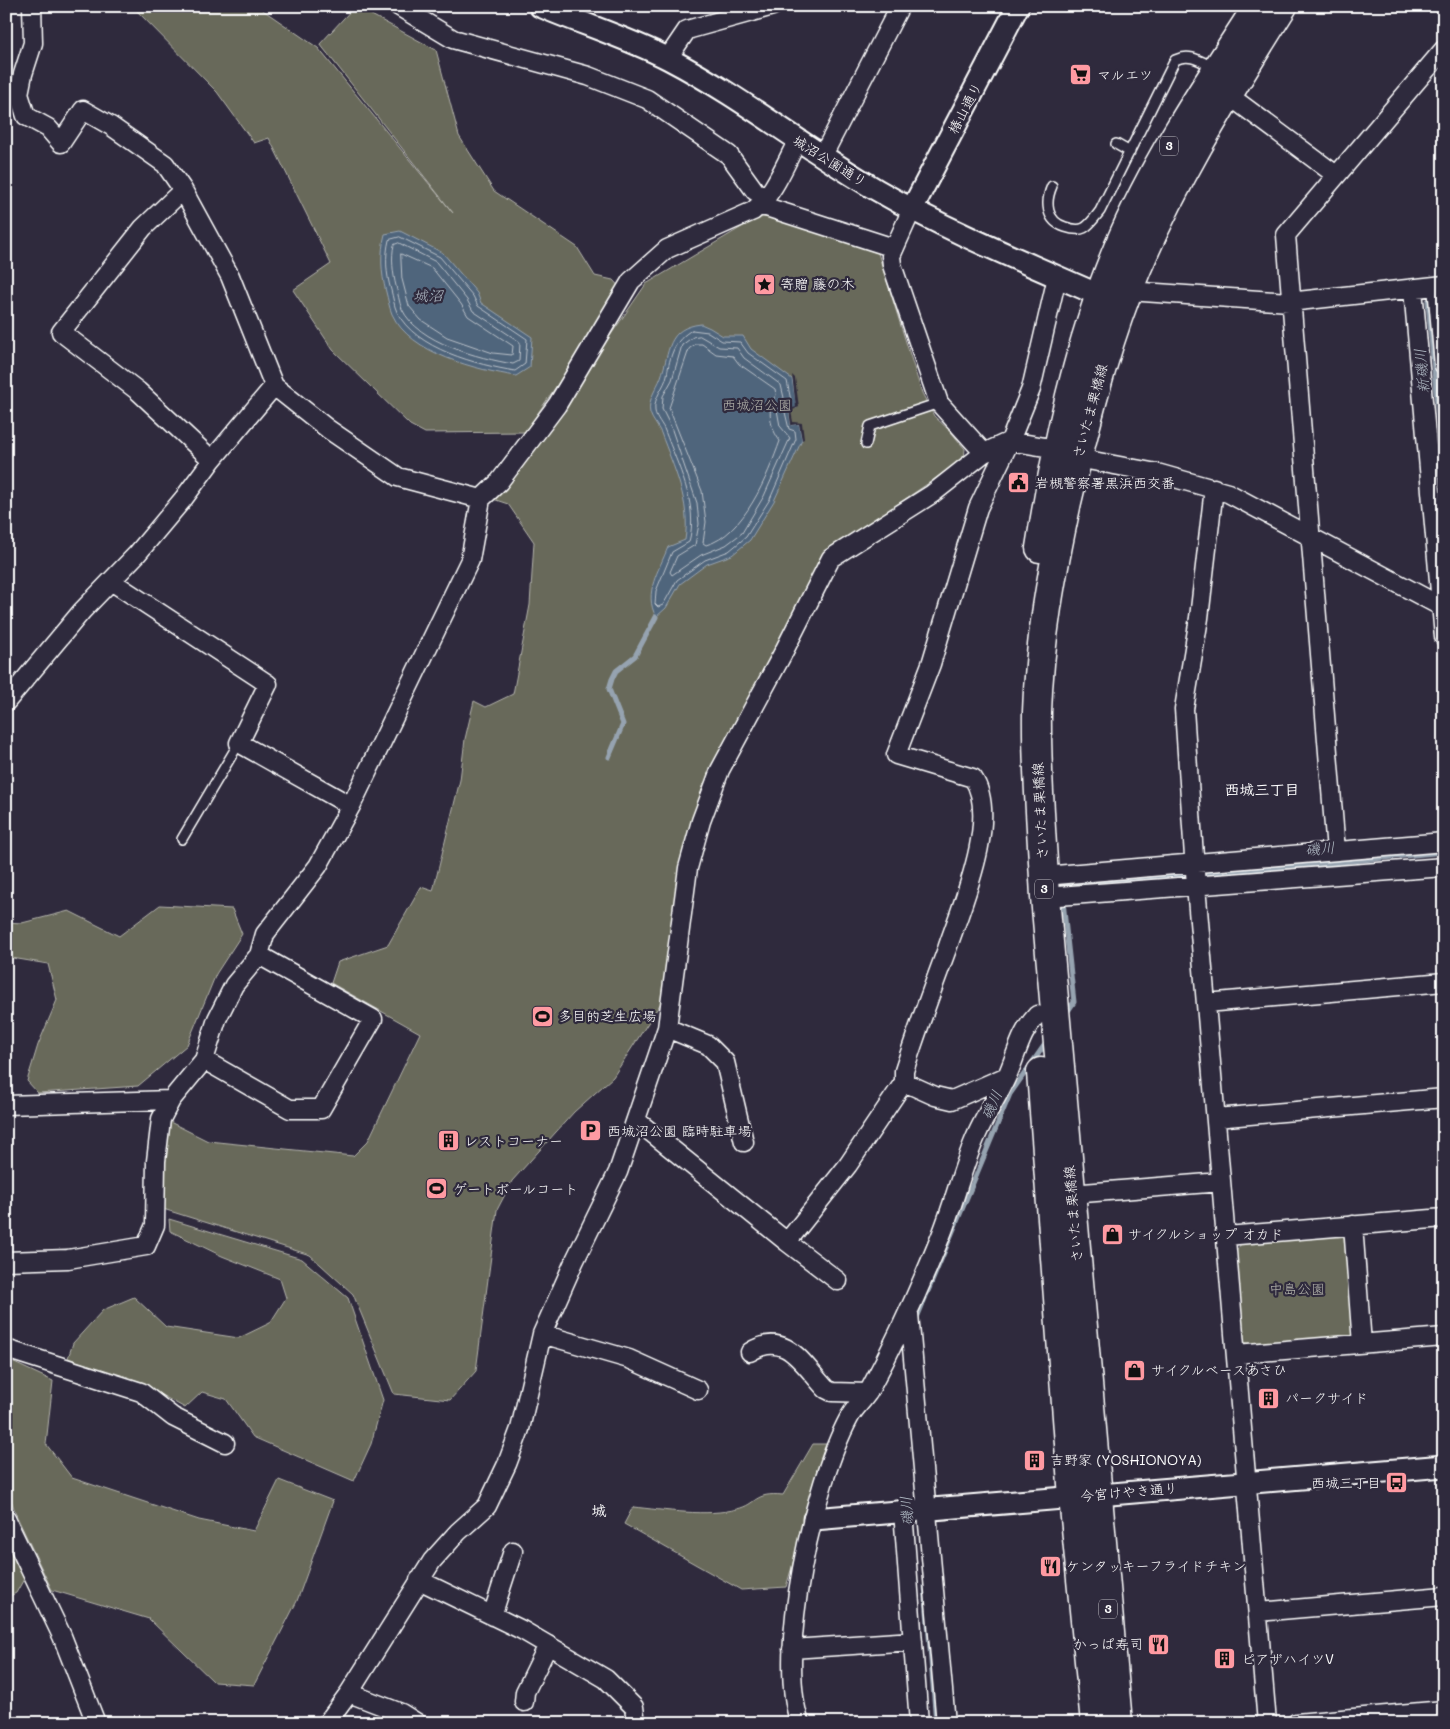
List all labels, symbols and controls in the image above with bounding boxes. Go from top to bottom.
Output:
supermarket icon: マルエツ [1069,63,1093,87]
place label: マルエツ [1097,65,1153,84]
street label: 椿山通り [943,79,986,137]
street label: 城沼公園通り [790,130,871,191]
road number: 3 [1160,136,1178,156]
place icon: 寄贈 藤の木 [752,272,776,296]
place label: 寄贈 藤の木 [780,274,854,293]
water label: 城沼 [413,285,445,305]
water label: 新磯川 [1409,348,1433,394]
street label: さいたま栗橋線 [1068,361,1111,460]
park label: 西城沼公園 [722,395,792,414]
public building icon: 岩槻警察署黒浜西交番 [1007,471,1031,495]
place label: 岩槻警察署黒浜西交番 [1035,473,1175,492]
street label: さいたま栗橋線 [1027,762,1052,860]
district label: 西城三丁目 [1224,779,1300,799]
water label: 磯川 [1304,837,1336,859]
road number: 3 [1035,880,1053,899]
sports icon: 多目的芝生広場 [530,1004,554,1028]
place label: 多目的芝生広場 [558,1006,656,1025]
water label: 磯川 [976,1087,1006,1122]
parking icon: 西城沼公園 臨時駐車場 [579,1119,603,1143]
place label: 西城沼公園 臨時駐車場 [607,1121,751,1140]
building icon: レストコーナー [436,1129,460,1153]
place label: レストコーナー [464,1131,563,1150]
street label: さいたま栗橋線 [1059,1165,1086,1263]
sports icon: ゲートボールコート [425,1177,449,1201]
place label: ゲートボールコート [453,1179,578,1198]
shop icon: サイクルショップ オカド [1100,1222,1124,1246]
place label: サイクルショップ オカド [1128,1224,1283,1243]
park label: 中島公園 [1269,1279,1325,1298]
shop icon: サイクルベースあさひ [1123,1358,1147,1382]
place label: サイクルベースあさひ [1151,1360,1287,1379]
building icon: パークサイド [1257,1386,1281,1410]
place label: パークサイド [1285,1388,1368,1407]
building icon: 吉野家 (YOSHIONOYA) [1022,1448,1046,1472]
place label: 吉野家 (YOSHIONOYA) [1050,1450,1202,1469]
bus stop icon: 西城三丁目 [1385,1471,1409,1495]
place label: 西城三丁目 [1311,1473,1381,1492]
street label: 今宮けやき通り [1079,1478,1179,1505]
water label: 磯川 [895,1495,917,1527]
district label: 城 [591,1500,607,1520]
restaurant icon: ケンタッキーフライドチキン [1038,1554,1062,1578]
place label: ケンタッキーフライドチキン [1066,1556,1246,1575]
road number: 3 [1099,1600,1117,1618]
restaurant icon: かっぱ寿司 [1147,1632,1171,1656]
place label: かっぱ寿司 [1073,1634,1143,1653]
building icon: ピアザハイツV [1213,1647,1237,1671]
place label: ピアザハイツV [1241,1649,1334,1668]

